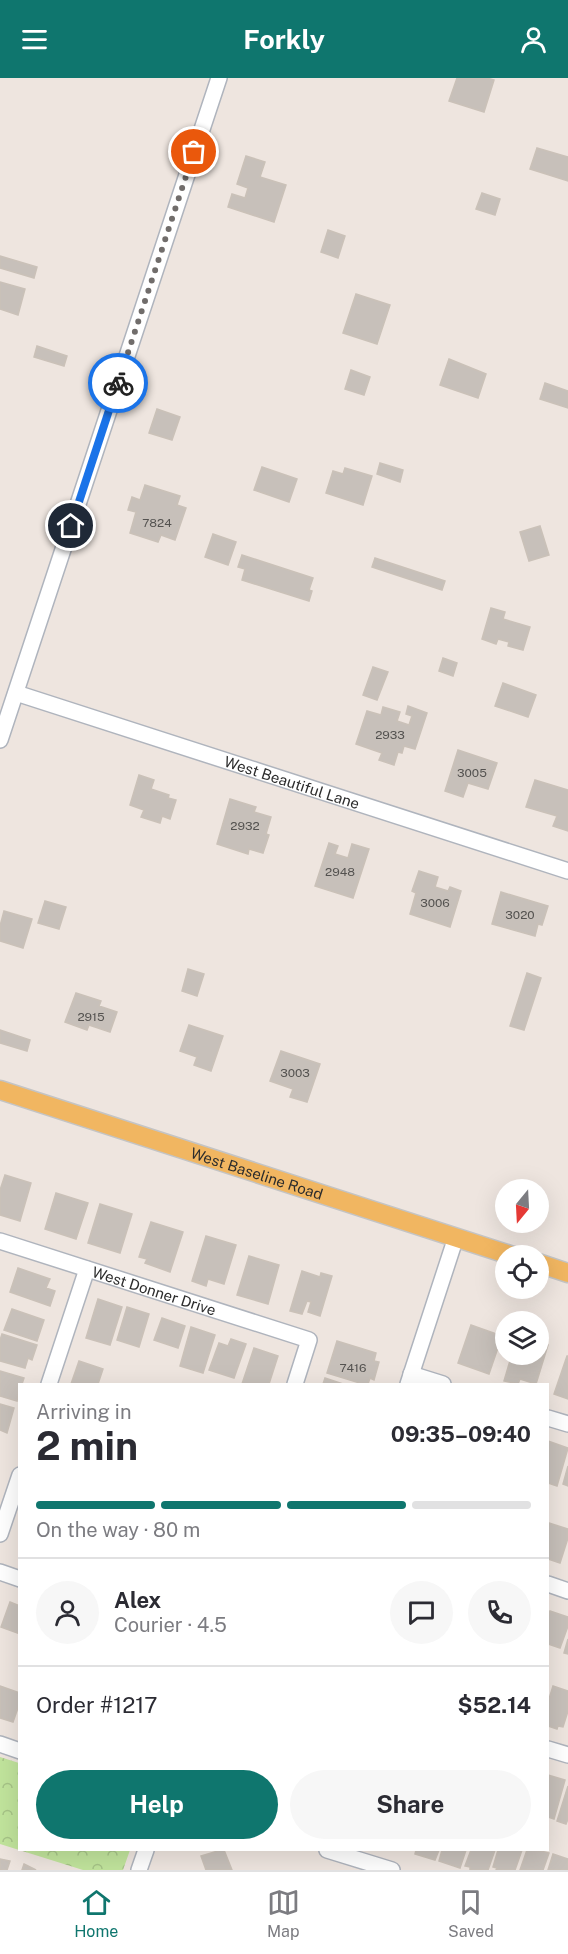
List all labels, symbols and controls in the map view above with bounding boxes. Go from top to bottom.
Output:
icon: menu [18,23,51,56]
text: Forkly [243,23,325,55]
icon: person [517,23,550,56]
pin [168,126,219,177]
icon: bag [177,135,210,168]
courier [88,353,148,413]
icon: bike [102,367,135,400]
pin [45,500,96,551]
icon: home [54,509,87,542]
house number: 7824 [142,516,172,530]
house number: 2933 [375,728,405,742]
street label: West Beautiful Lane [222,752,362,812]
house number: 3005 [457,766,487,780]
house number: 2932 [230,819,260,833]
house number: 2948 [325,865,355,879]
house number: 3006 [420,896,450,910]
house number: 3020 [505,908,535,922]
house number: 2915 [77,1010,105,1024]
house number: 3003 [280,1066,310,1080]
street label: West Baseline Road [189,1144,325,1202]
north arrow [495,1179,549,1233]
map controls [495,1179,549,1365]
button: locate [495,1245,549,1299]
street label: West Donner Drive [90,1263,218,1318]
button: layers [495,1311,549,1365]
house number: 7416 [340,1361,366,1375]
text: Arriving in [36,1400,131,1424]
text: 09:35–09:40 [391,1421,531,1447]
text: 2 min [36,1423,138,1469]
text: On the way · 80 m [36,1518,200,1542]
button: person [36,1581,99,1644]
button: chat [390,1581,453,1644]
button: phone [468,1581,531,1644]
text: Alex [114,1587,161,1613]
text: Courier · 4.5 [114,1613,227,1637]
text: Order #1217 [36,1692,157,1718]
text: $52.14 [457,1692,531,1718]
button: Help [36,1770,278,1839]
button: Share [290,1770,531,1839]
tab: Home [74,1886,118,1941]
tab: Map [267,1886,300,1941]
tab: Saved [448,1886,494,1941]

